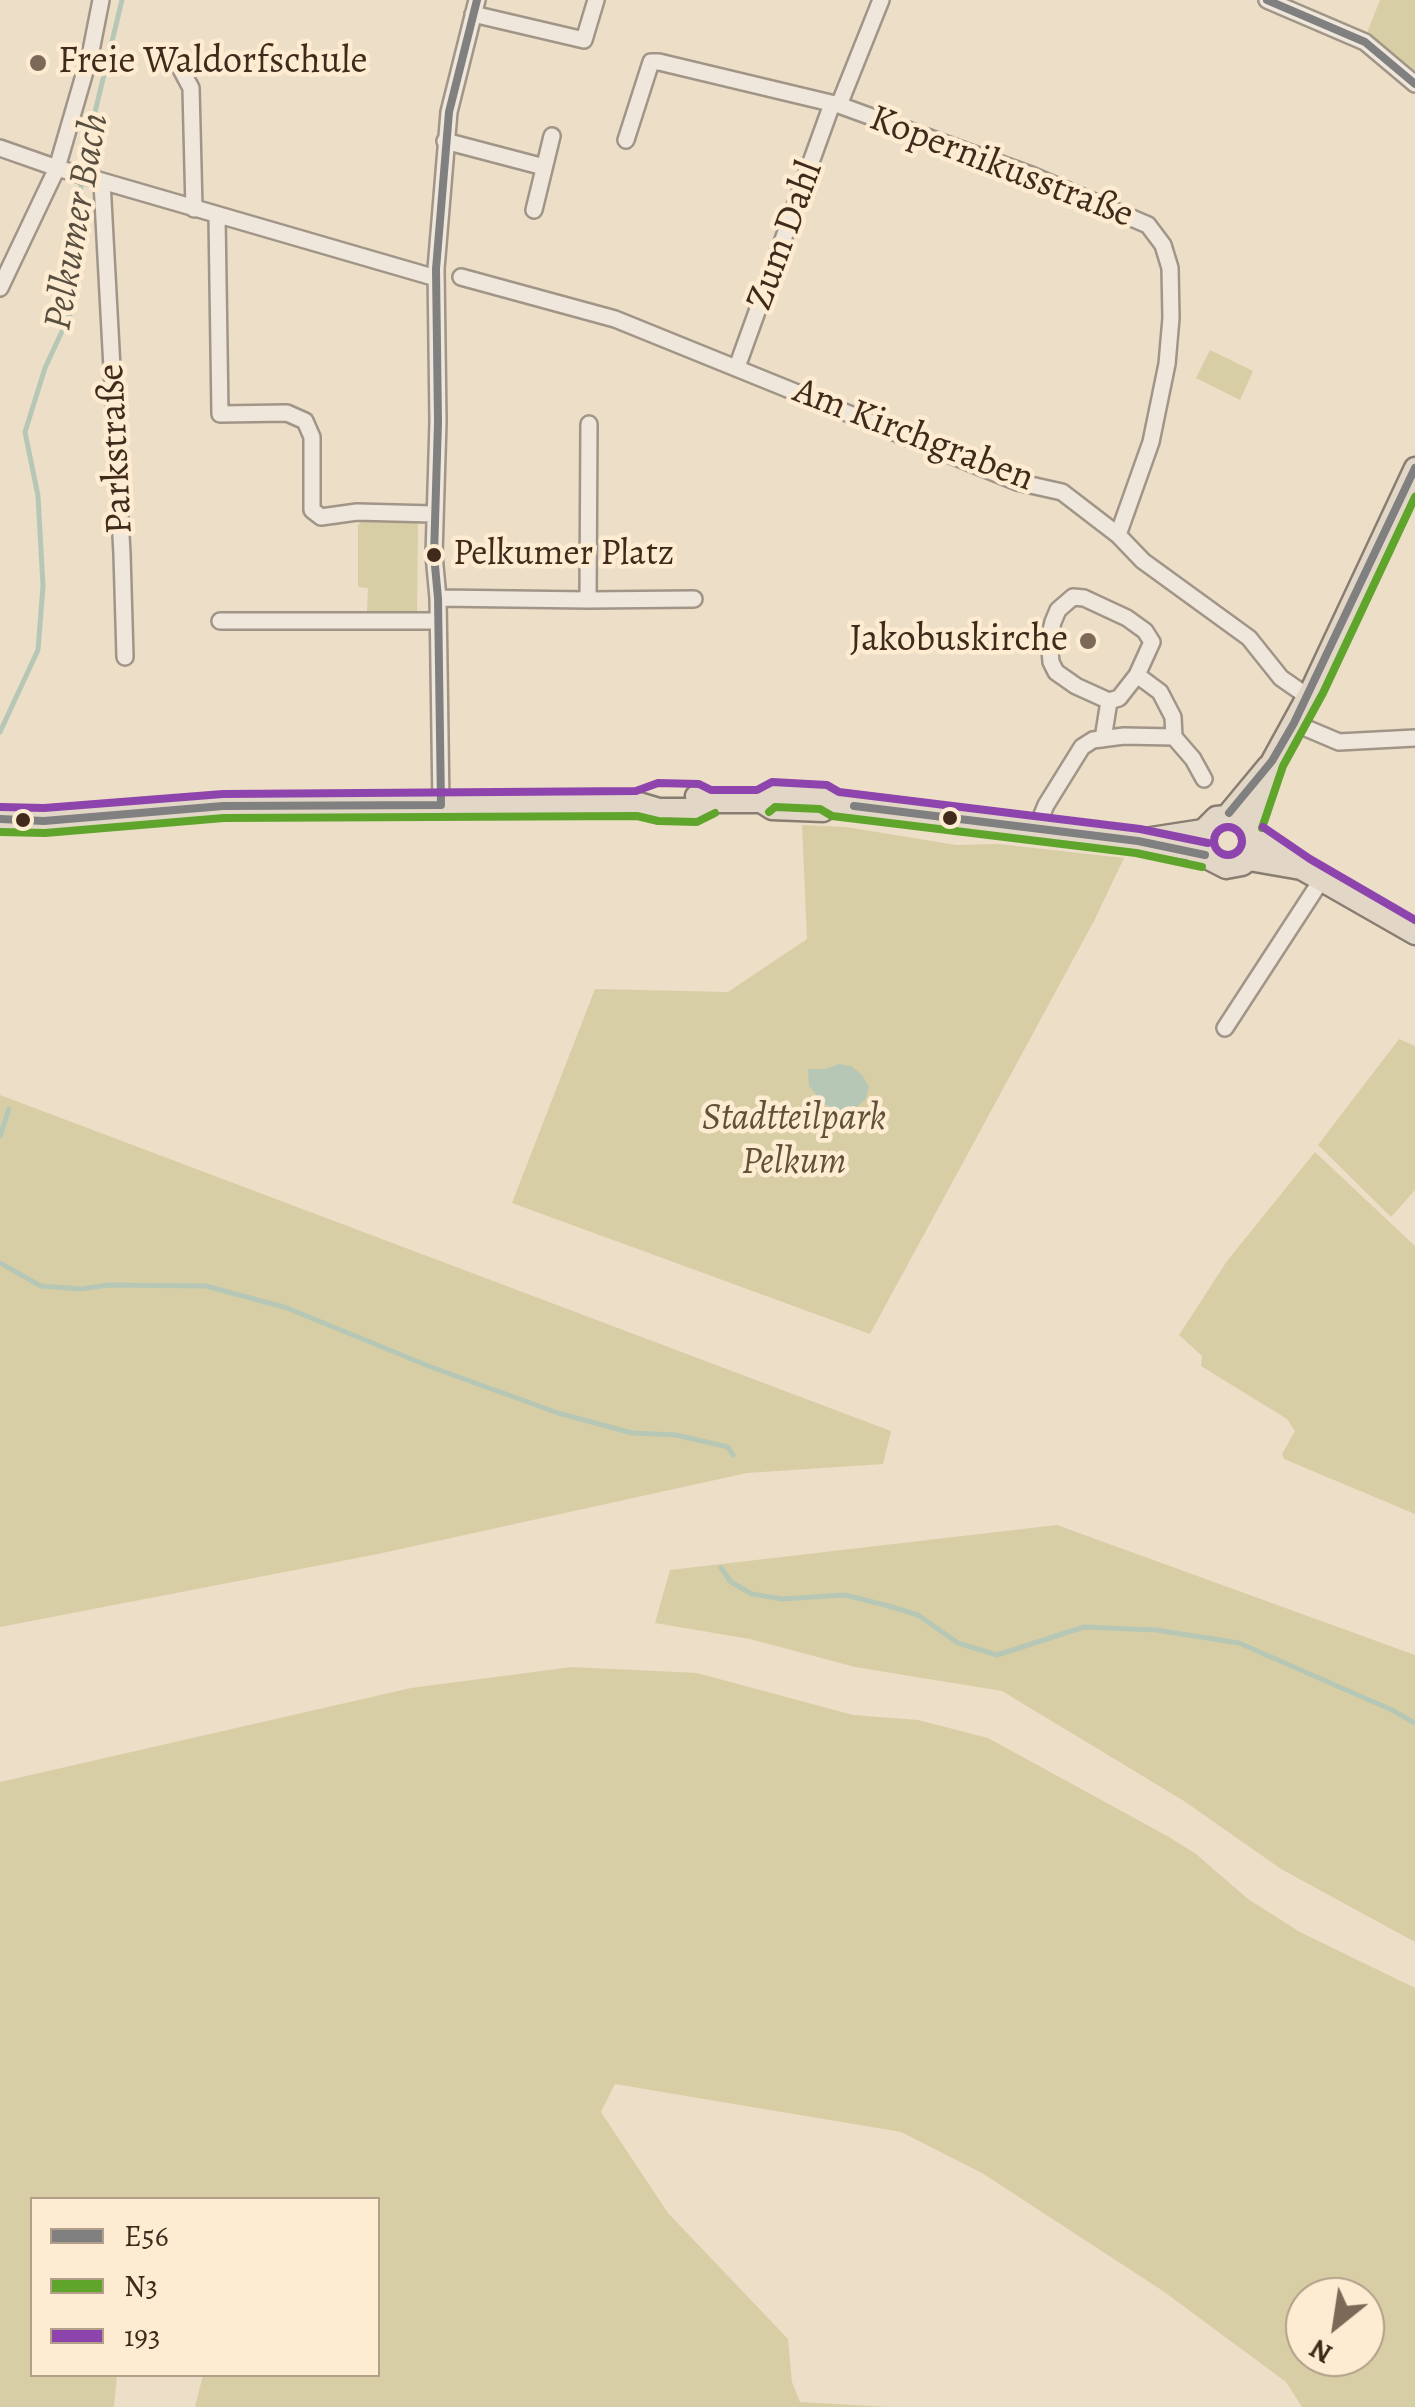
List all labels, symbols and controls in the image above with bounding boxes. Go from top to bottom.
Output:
place label: Freie Waldorfschule [58,40,367,86]
marker: Freie Waldorfschule [27,52,49,74]
street label: Kopernikusstraße [863,97,1139,239]
water label: Pelkumer Bach [35,110,121,334]
street label: Zum Dahl [738,155,834,317]
street label: Parkstraße [90,363,144,535]
street label: Am Kirchgraben [786,369,1040,503]
place label: Pelkumer Platz [453,533,674,577]
marker: Pelkumer Platz [424,545,444,565]
place label: Jakobuskirche [850,618,1068,664]
marker: Jakobuskirche [1077,630,1099,652]
unlabelled marker [940,808,960,828]
unlabelled marker [13,810,33,830]
park label: Stadtteilpark Pelkum [702,1097,886,1186]
legend [30,2197,380,2377]
text: E56 [124,2216,169,2256]
text: N3 [124,2266,158,2306]
north arrow [1285,2277,1385,2377]
text: 193 [124,2316,160,2356]
text: N [1303,2330,1339,2373]

